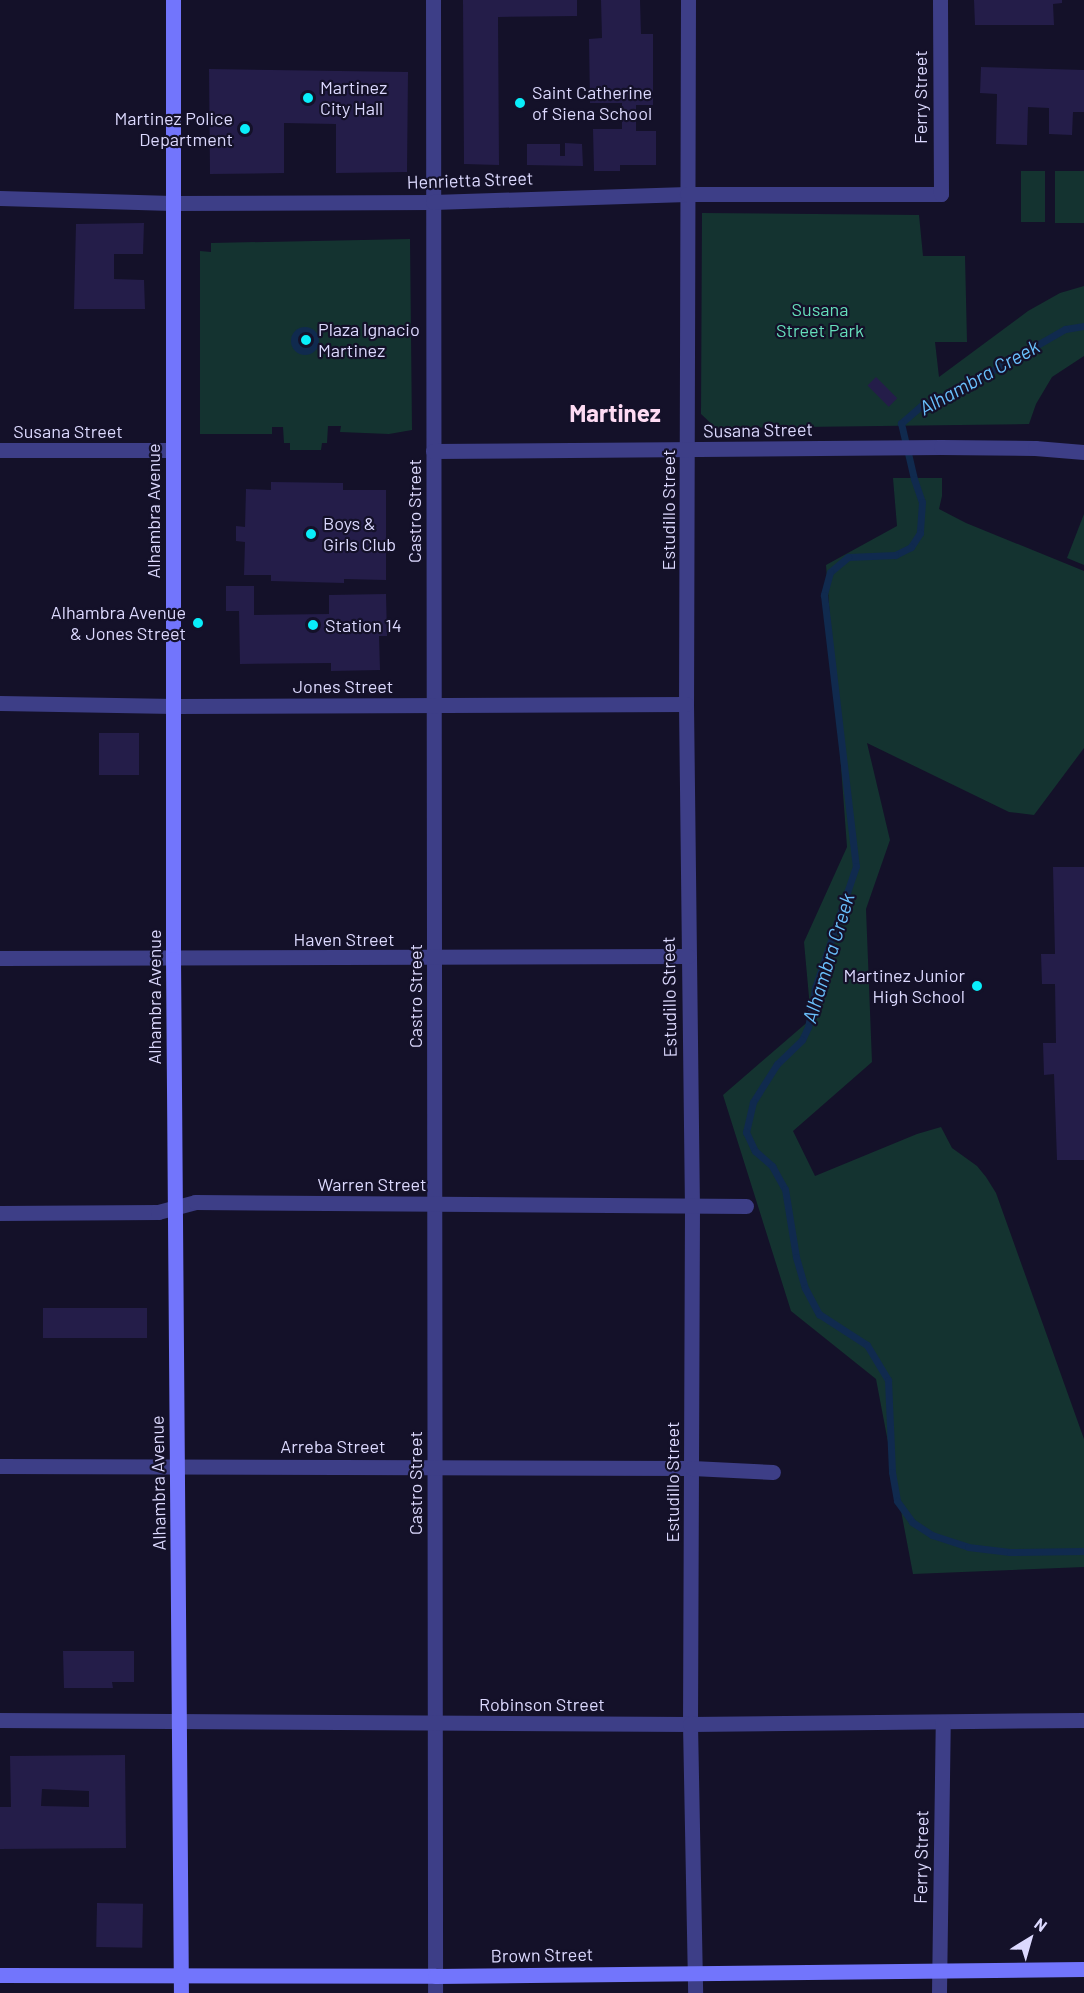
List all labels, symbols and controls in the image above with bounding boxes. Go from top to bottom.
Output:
street label: Ferry Street [909,50,931,144]
place label: Martinez City Hall [320,77,387,119]
place label: Saint Catherine of Siena School [532,82,652,124]
marker: Martinez City Hall [301,91,315,105]
marker: Saint Catherine of Siena School [513,96,527,110]
place label: Martinez Police Department [114,108,233,150]
marker: Martinez Police Department [238,122,252,136]
street label: Henrietta Street [406,167,534,193]
park label: Susana Street Park [776,299,864,342]
place label: Plaza Ignacio Martinez [318,319,420,362]
marker: Plaza Ignacio Martinez [299,333,313,347]
water label: Alhambra Creek [914,334,1044,420]
district label: Martinez [569,399,661,427]
street label: Susana Street [703,418,813,442]
street label: Susana Street [13,420,123,442]
street label: Alhambra Avenue [142,443,164,579]
street label: Estudillo Street [657,450,679,570]
street label: Castro Street [403,459,425,563]
place label: Boys & Girls Club [323,513,396,556]
marker: Boys & Girls Club [304,527,318,541]
place label: Alhambra Avenue & Jones Street [51,602,186,644]
place label: Station 14 [325,614,402,636]
marker: Alhambra Avenue & Jones Street [191,616,205,630]
marker: Station 14 [306,618,320,632]
street label: Jones Street [293,675,393,697]
water label: Alhambra Creek [797,890,859,1026]
street label: Haven Street [293,928,395,950]
street label: Alhambra Avenue [143,929,165,1065]
street label: Estudillo Street [657,936,681,1058]
street label: Castro Street [404,944,426,1048]
place label: Martinez Junior High School [844,965,965,1008]
marker: Martinez Junior High School [970,979,984,993]
street label: Warren Street [317,1173,427,1195]
street label: Alhambra Avenue [146,1415,170,1551]
street label: Estudillo Street [661,1422,683,1542]
street label: Castro Street [404,1431,426,1535]
street label: Arreba Street [280,1435,386,1457]
street label: Robinson Street [479,1693,605,1715]
street label: Ferry Street [909,1810,933,1904]
north arrow [1000,1909,1060,1969]
text: N [1031,1913,1051,1935]
street label: Brown Street [491,1943,593,1967]

